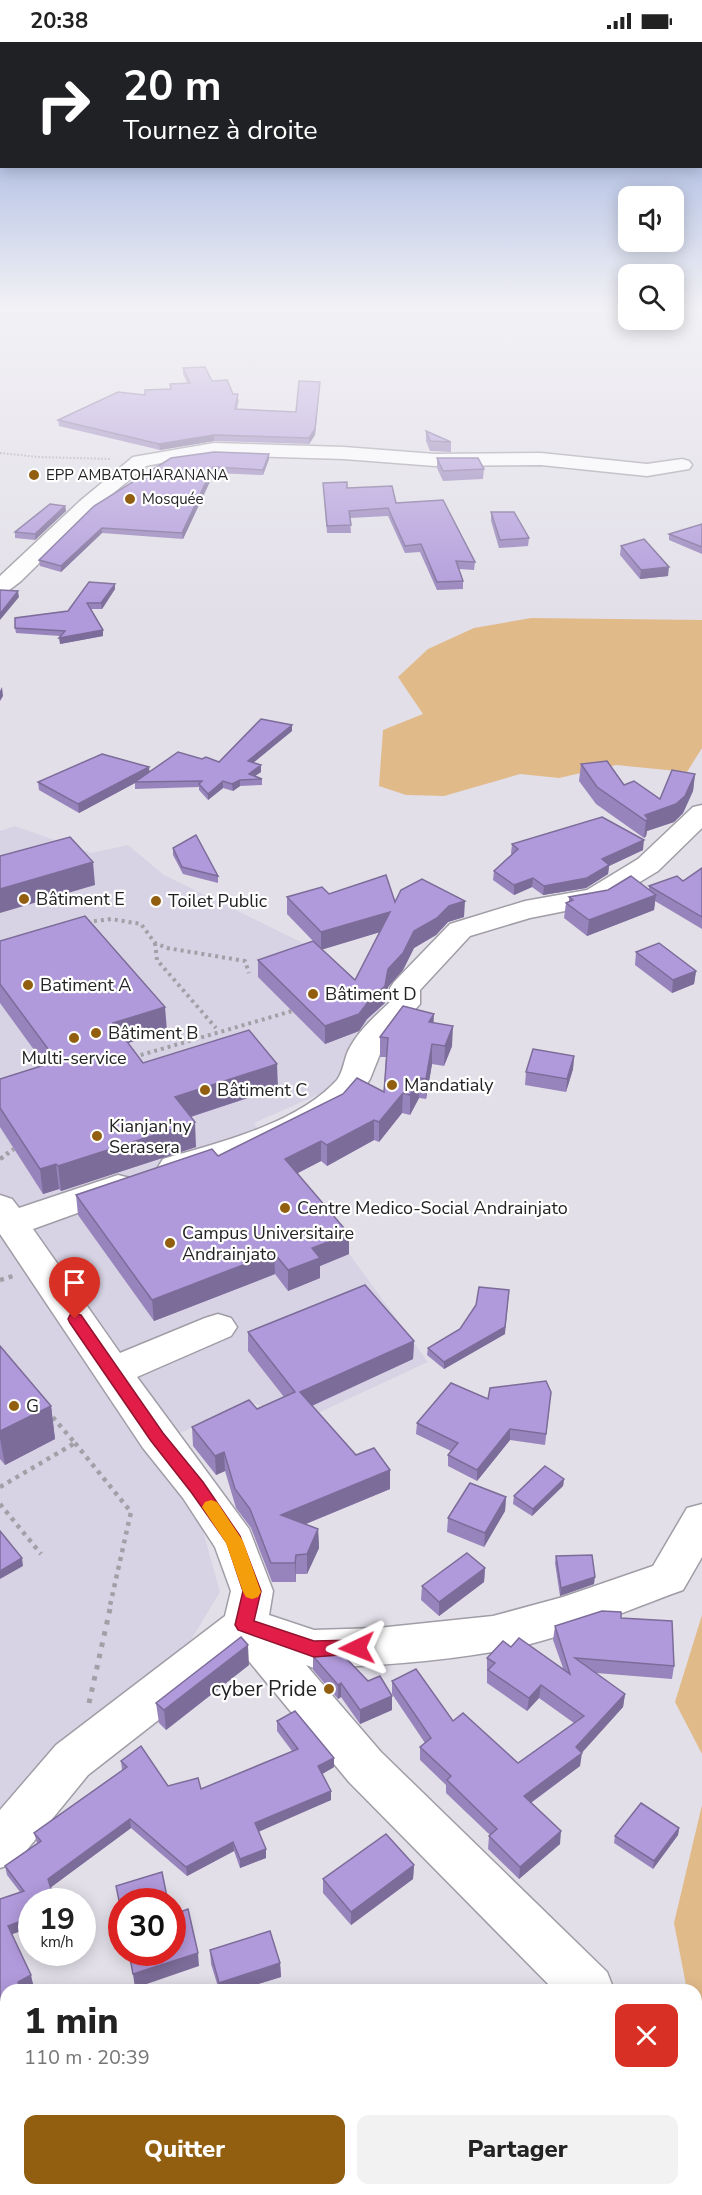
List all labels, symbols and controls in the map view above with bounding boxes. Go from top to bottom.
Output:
text: 20:38 [30,6,88,36]
text: 20 m [123,58,222,115]
icon: right [24,66,102,144]
text: Tournez à droite [123,112,318,149]
map controls [618,186,684,330]
button: sound [618,186,684,252]
button: search [618,264,684,330]
place label: EPP AMBATOHARANANA [46,465,228,485]
marker: EPP AMBATOHARANANA [27,468,41,482]
place label: Mosquée [142,489,204,509]
marker: Mosquée [123,492,137,506]
place label: Bâtiment E [36,887,125,911]
place label: Toilet Public [168,889,267,913]
marker: Bâtiment E [17,892,31,906]
marker: Toilet Public [149,894,163,908]
place label: Batiment A [40,973,131,997]
marker: Batiment A [21,978,35,992]
place label: Bâtiment D [325,982,417,1006]
marker: Bâtiment D [306,987,320,1001]
place label: Bâtiment B [108,1021,199,1045]
marker: Bâtiment B [89,1026,103,1040]
marker: Multi-service [67,1031,81,1045]
place label: Multi-service [21,1046,127,1070]
place label: Mandatialy [404,1073,494,1097]
place label: Bâtiment C [217,1078,307,1102]
marker: Mandatialy [385,1078,399,1092]
marker: Bâtiment C [198,1083,212,1097]
place label: Kianjan'ny Serasera [109,1114,192,1159]
marker: Kianjan'ny Serasera [90,1129,104,1143]
place label: Centre Medico-Social Andrainjato [297,1196,568,1220]
marker: Centre Medico-Social Andrainjato [278,1201,292,1215]
place label: Campus Universitaire Andrainjato [182,1221,354,1266]
marker: Campus Universitaire Andrainjato [163,1236,177,1250]
pin [49,1257,100,1319]
icon: arrive [58,1266,91,1299]
place label: G [26,1394,39,1418]
marker: G [7,1399,21,1413]
position arrow [325,1616,389,1680]
place label: cyber Pride [211,1675,317,1703]
marker: cyber Pride [322,1682,336,1696]
speed limit sign: 30 [108,1888,186,1966]
text: 19 [39,1899,75,1940]
text: km/h [40,1932,74,1952]
text: 1 min [24,1997,119,2046]
button: close [615,2004,678,2067]
text: 110 m · 20:39 [24,2044,150,2071]
button: Quitter [24,2115,345,2184]
button: Partager [357,2115,678,2184]

